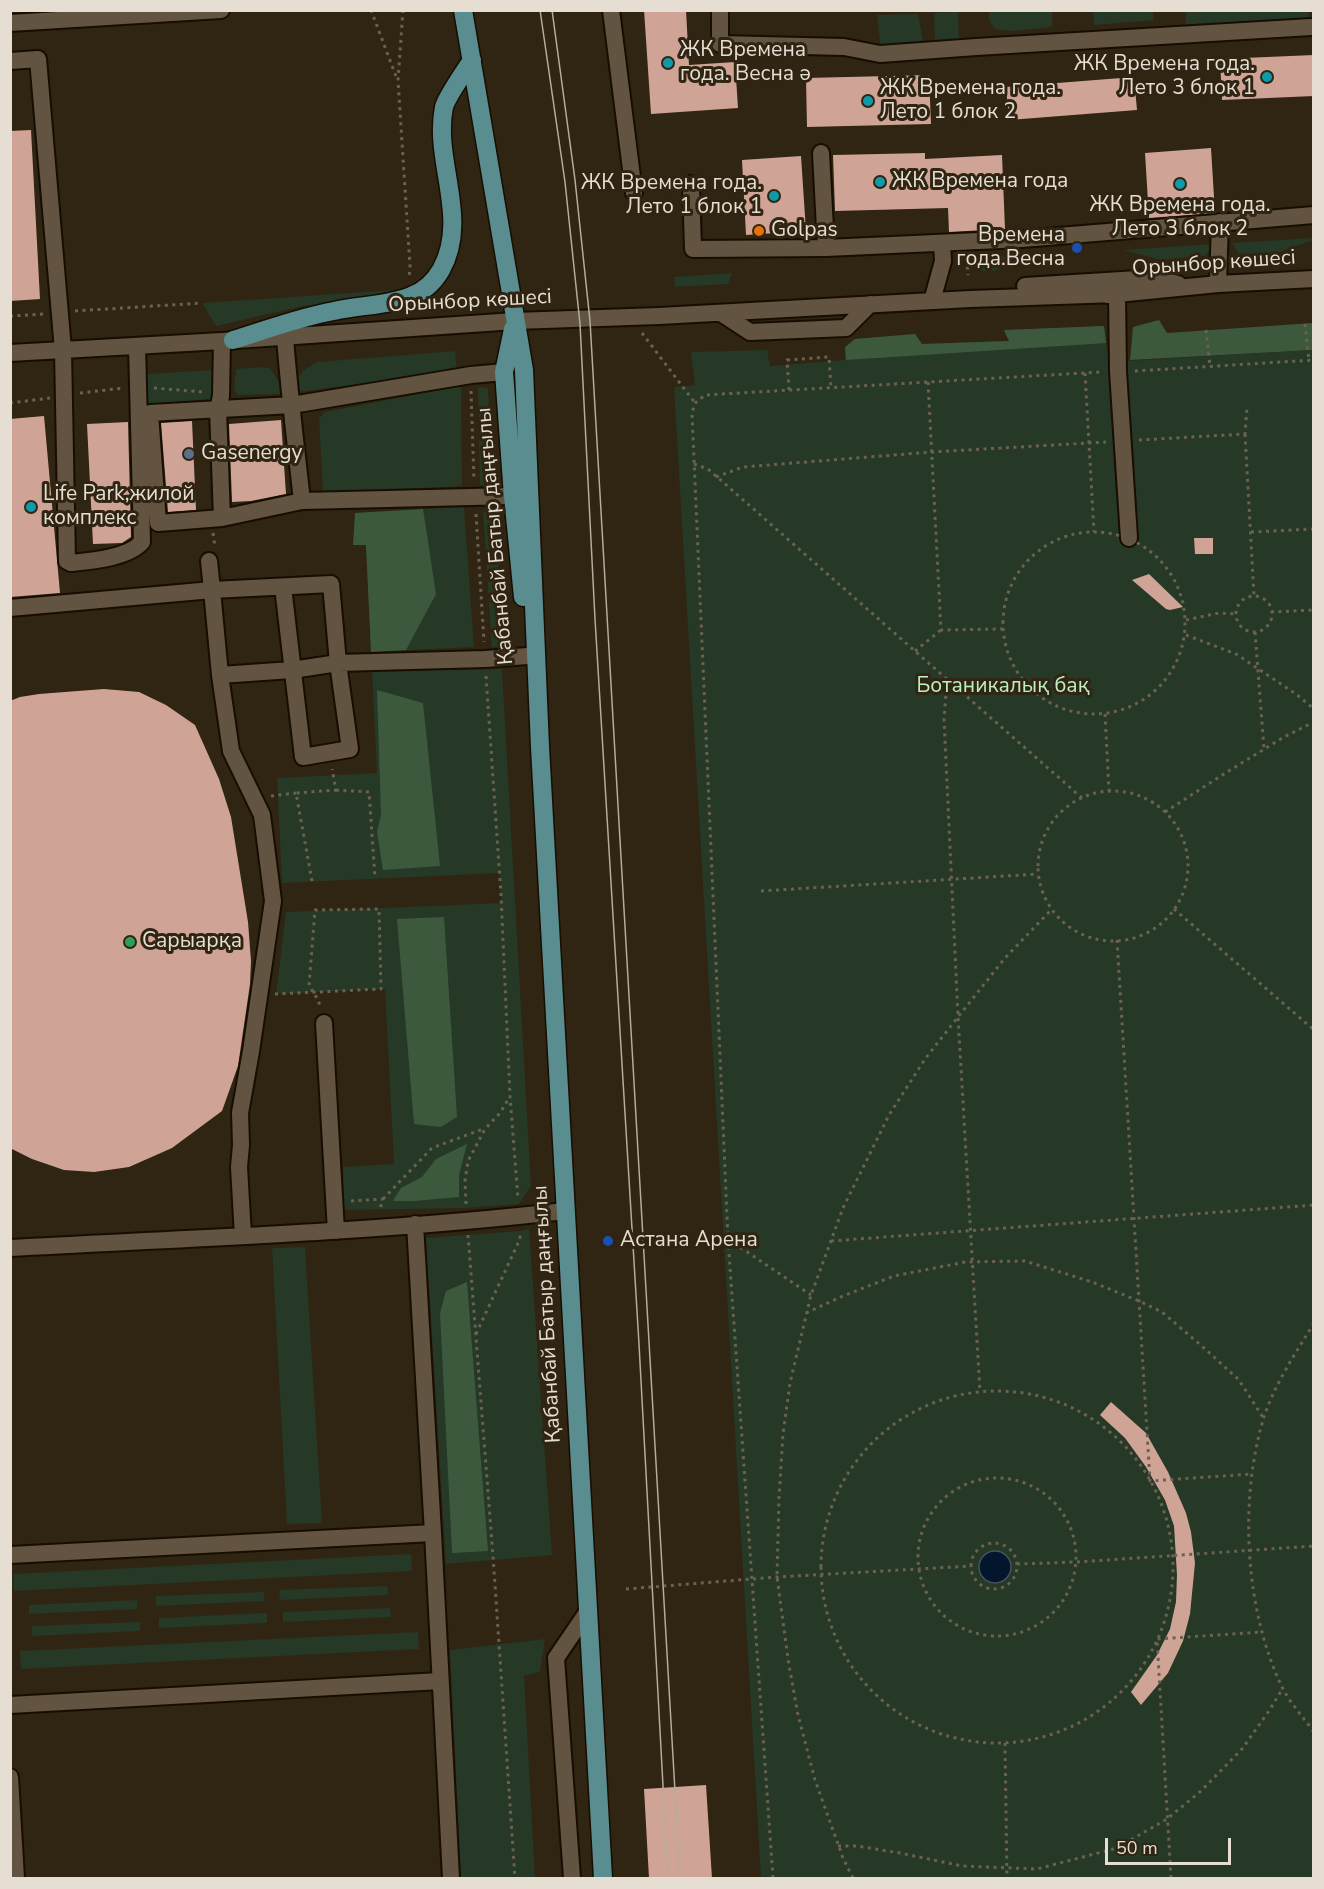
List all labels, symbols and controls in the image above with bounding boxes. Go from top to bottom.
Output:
place label: ЖК Времена года. Весна ә [680,38,811,88]
place label: ЖК Времена года. Лето 3 блок 1 [1074,52,1255,102]
marker: ЖК Времена года. Весна ә [661,56,675,70]
marker: ЖК Времена года. Лето 3 блок 1 [1260,70,1274,84]
place label: ЖК Времена года. Лето 1 блок 2 [880,76,1061,126]
marker: ЖК Времена года. Лето 1 блок 2 [861,94,875,108]
place label: ЖК Времена года [892,169,1068,195]
place label: ЖК Времена года. Лето 1 блок 1 [581,171,762,221]
marker: ЖК Времена года [873,175,887,189]
marker: ЖК Времена года. Лето 3 блок 2 [1173,177,1187,191]
marker: ЖК Времена года. Лето 1 блок 1 [767,189,781,203]
place label: ЖК Времена года. Лето 3 блок 2 [1089,193,1271,243]
place label: Golpas [771,218,838,244]
place label: Времена года.Весна [956,223,1065,273]
marker: Golpas [752,224,766,238]
marker: Времена года.Весна [1070,241,1084,255]
street label: Орынбор көшесі [1131,246,1297,282]
street label: Орынбор көшесі [387,285,553,319]
street label: Қабанбай Батыр даңғылы [472,406,520,666]
place label: Gasenergy [201,441,302,467]
marker: Gasenergy [182,447,196,461]
place label: Life Park,жилой комплекс [43,482,194,532]
marker: Life Park,жилой комплекс [24,500,38,514]
park label: Ботаникалық бақ [916,674,1090,700]
place label: Сарыарқа [142,929,242,955]
marker: Сарыарқа [123,935,137,949]
street label: Қабанбай Батыр даңғылы [529,1184,567,1444]
place label: Астана Арена [620,1228,758,1254]
marker: Астана Арена [601,1234,615,1248]
scale bar [1108,1826,1234,1864]
text: 50 m [1116,1836,1158,1860]

